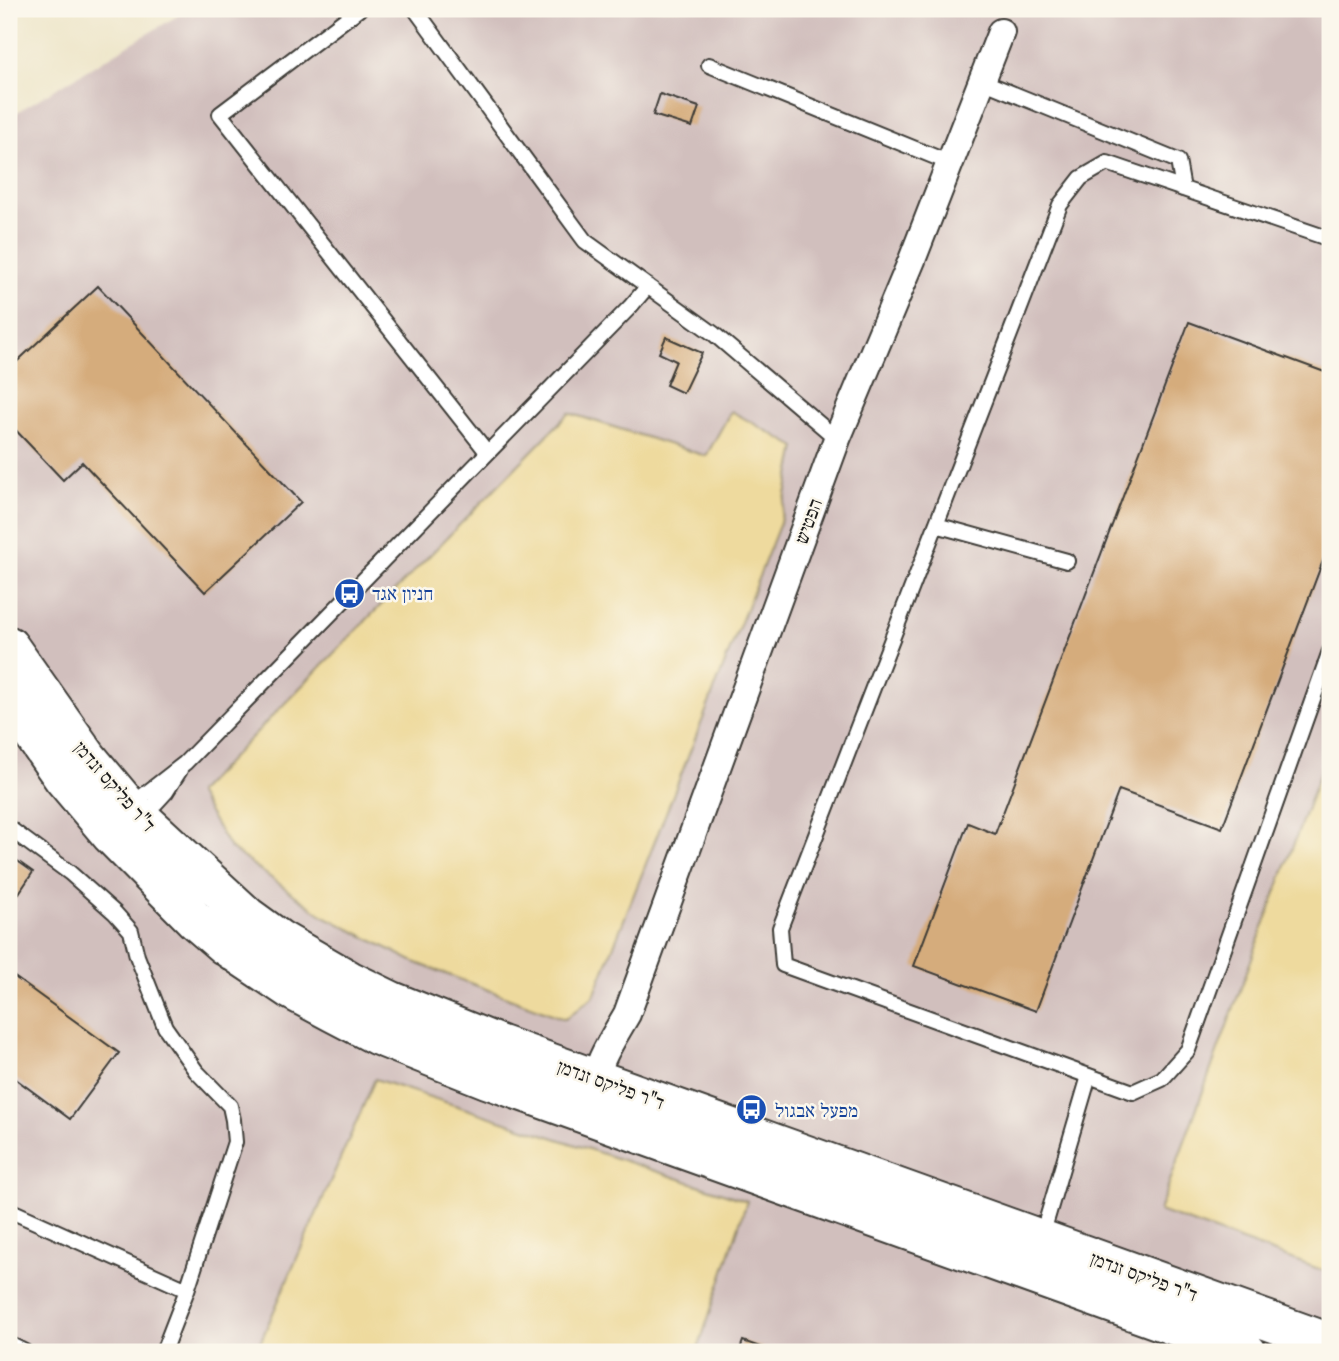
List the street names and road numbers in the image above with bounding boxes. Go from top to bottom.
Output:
street label: הפטיש [790,495,827,547]
street label: ד"ר פליקס זנדמן [69,736,160,836]
street label: ד"ר פליקס זנדמן [554,1054,667,1114]
street label: ד"ר פליקס זנדמן [1087,1246,1200,1306]

